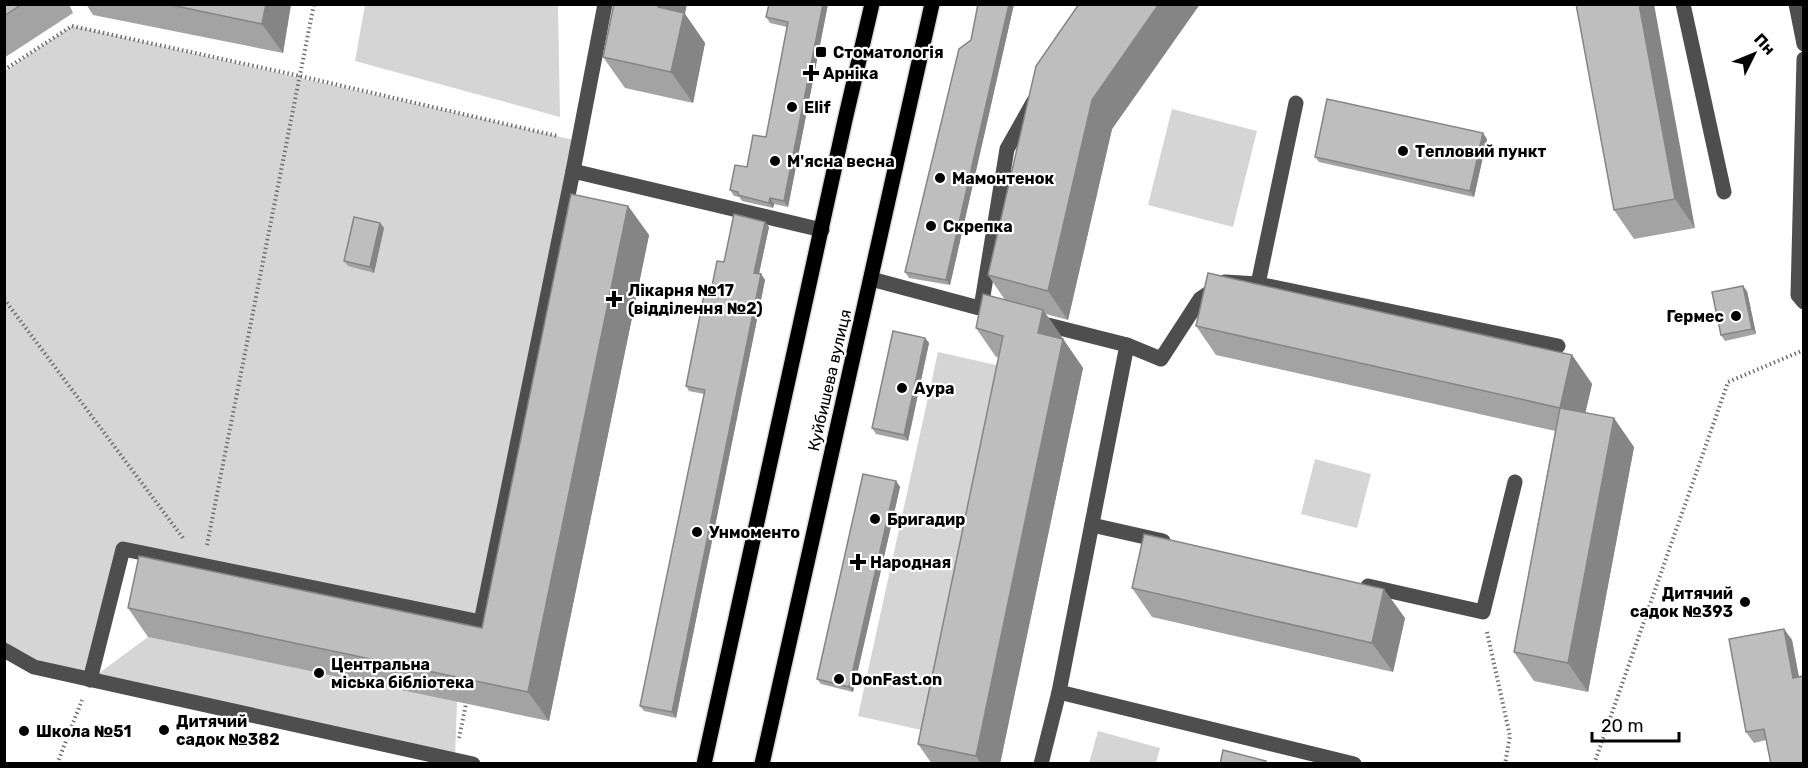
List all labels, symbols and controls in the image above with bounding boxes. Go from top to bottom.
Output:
north arrow [1724,24,1784,84]
text: Пн [1750,30,1779,59]
place label: Стоматологія [833,43,944,62]
marker: Стоматологія [814,45,828,59]
place label: Арніка [823,64,878,83]
marker: Арніка [804,66,818,80]
place label: Elif [804,98,831,117]
marker: Elif [785,100,799,114]
place label: Тепловий пункт [1415,142,1546,161]
marker: Тепловий пункт [1396,144,1410,158]
place label: М'ясна весна [787,152,895,171]
marker: М'ясна весна [768,154,782,168]
place label: Мамонтенок [952,169,1055,188]
marker: Мамонтенок [933,171,947,185]
place label: Скрепка [943,217,1013,236]
marker: Скрепка [924,219,938,233]
place label: Лікарня №17 (відділення №2) [628,281,763,318]
marker: Лікарня №17 (відділення №2) [605,290,623,308]
street label: Куйбишева вулиця [804,307,855,453]
place label: Гермес [1667,307,1724,326]
marker: Гермес [1729,309,1743,323]
place label: Аура [914,379,954,398]
marker: Аура [895,381,909,395]
place label: Бригадир [887,510,965,529]
marker: Бригадир [868,512,882,526]
place label: Унмоменто [709,523,800,542]
marker: Унмоменто [690,525,704,539]
place label: Народная [870,553,951,572]
marker: Народная [851,555,865,569]
place label: Дитячий садок №393 [1630,584,1733,621]
marker: Дитячий садок №393 [1738,595,1752,609]
place label: Центральна міська бібліотека [331,655,474,692]
marker: Центральна міська бібліотека [312,666,326,680]
place label: DonFast.on [851,670,942,689]
marker: DonFast.on [832,672,846,686]
scale bar [1592,705,1679,743]
place label: Дитячий садок №382 [176,712,280,749]
text: 20 m [1601,715,1643,737]
place label: Школа №51 [36,722,131,741]
marker: Дитячий садок №382 [157,723,171,737]
marker: Школа №51 [17,724,31,738]

